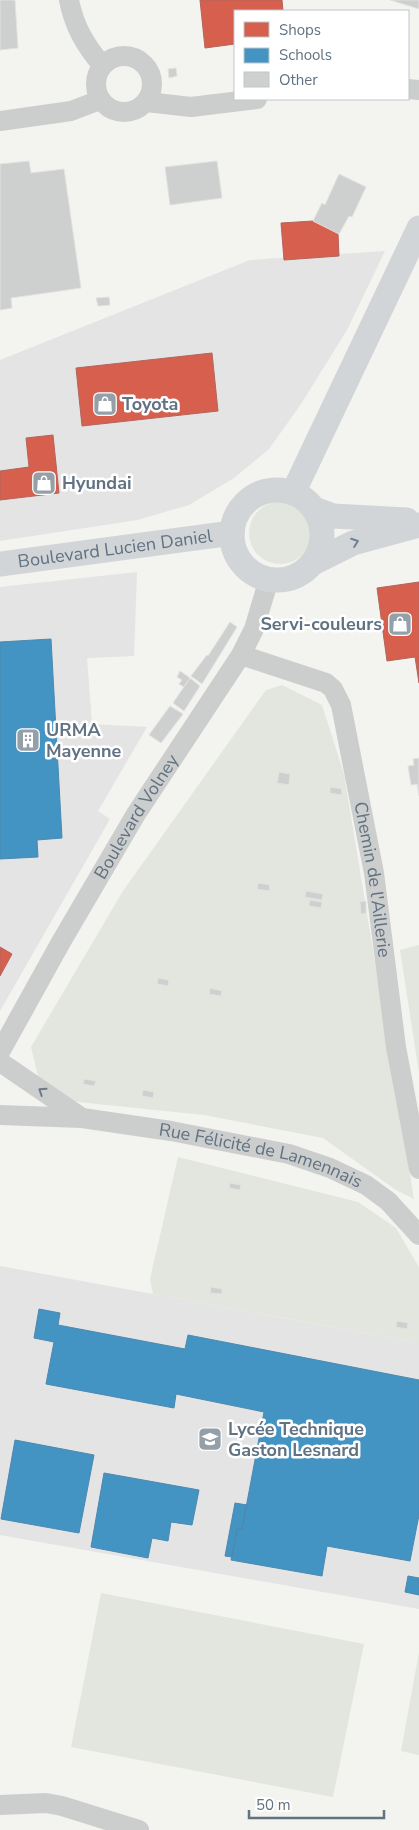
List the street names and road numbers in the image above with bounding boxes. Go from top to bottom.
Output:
street label: Boulevard Lucien Daniel [16,524,214,574]
street label: Boulevard Volney [88,749,185,884]
street label: Chemin de l'Aillerie [348,799,397,959]
street label: Rue Félicité de Lamennais [157,1117,366,1194]

